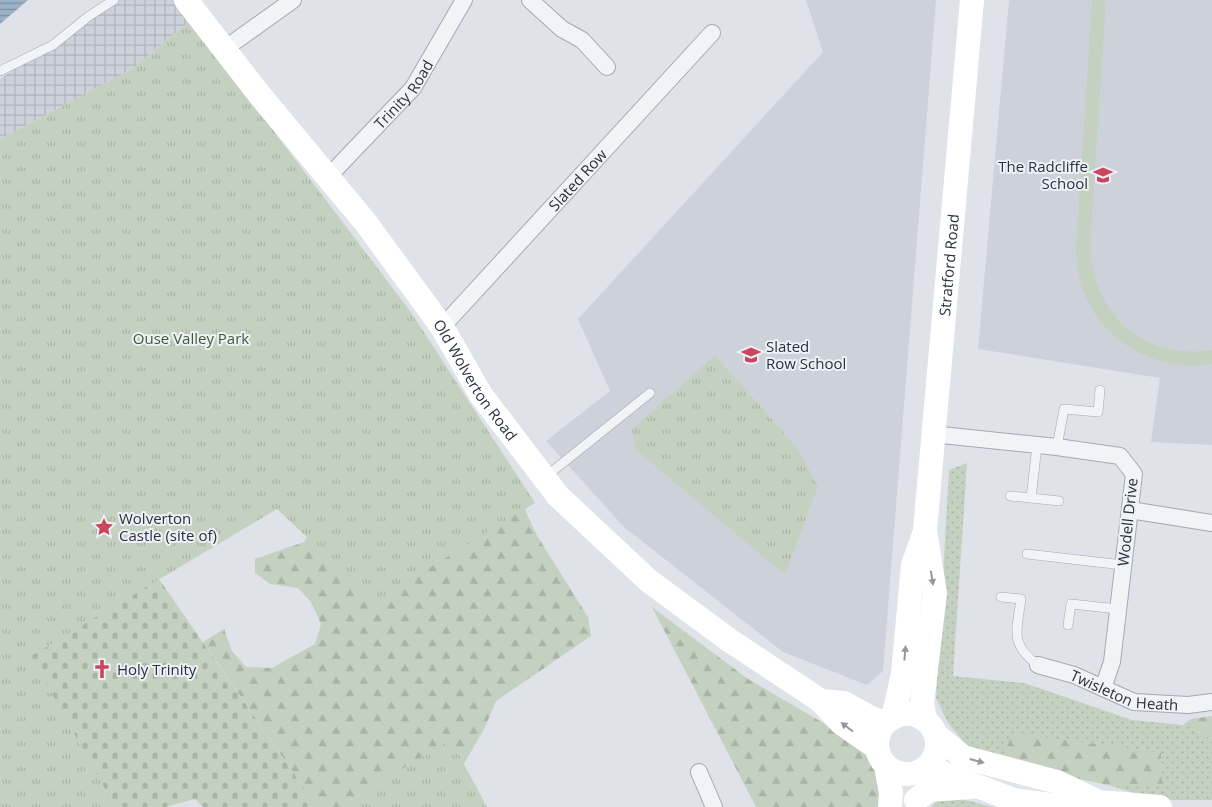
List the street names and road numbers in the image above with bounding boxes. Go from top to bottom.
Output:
street label: Trinity Road [369,56,437,133]
street label: Slated Row [544,144,611,215]
street label: Stratford Road [934,213,963,317]
street label: Old Wolverton Road [429,315,522,444]
street label: Wodell Drive [1112,477,1142,567]
street label: Twisleton Heath [1067,665,1179,714]

